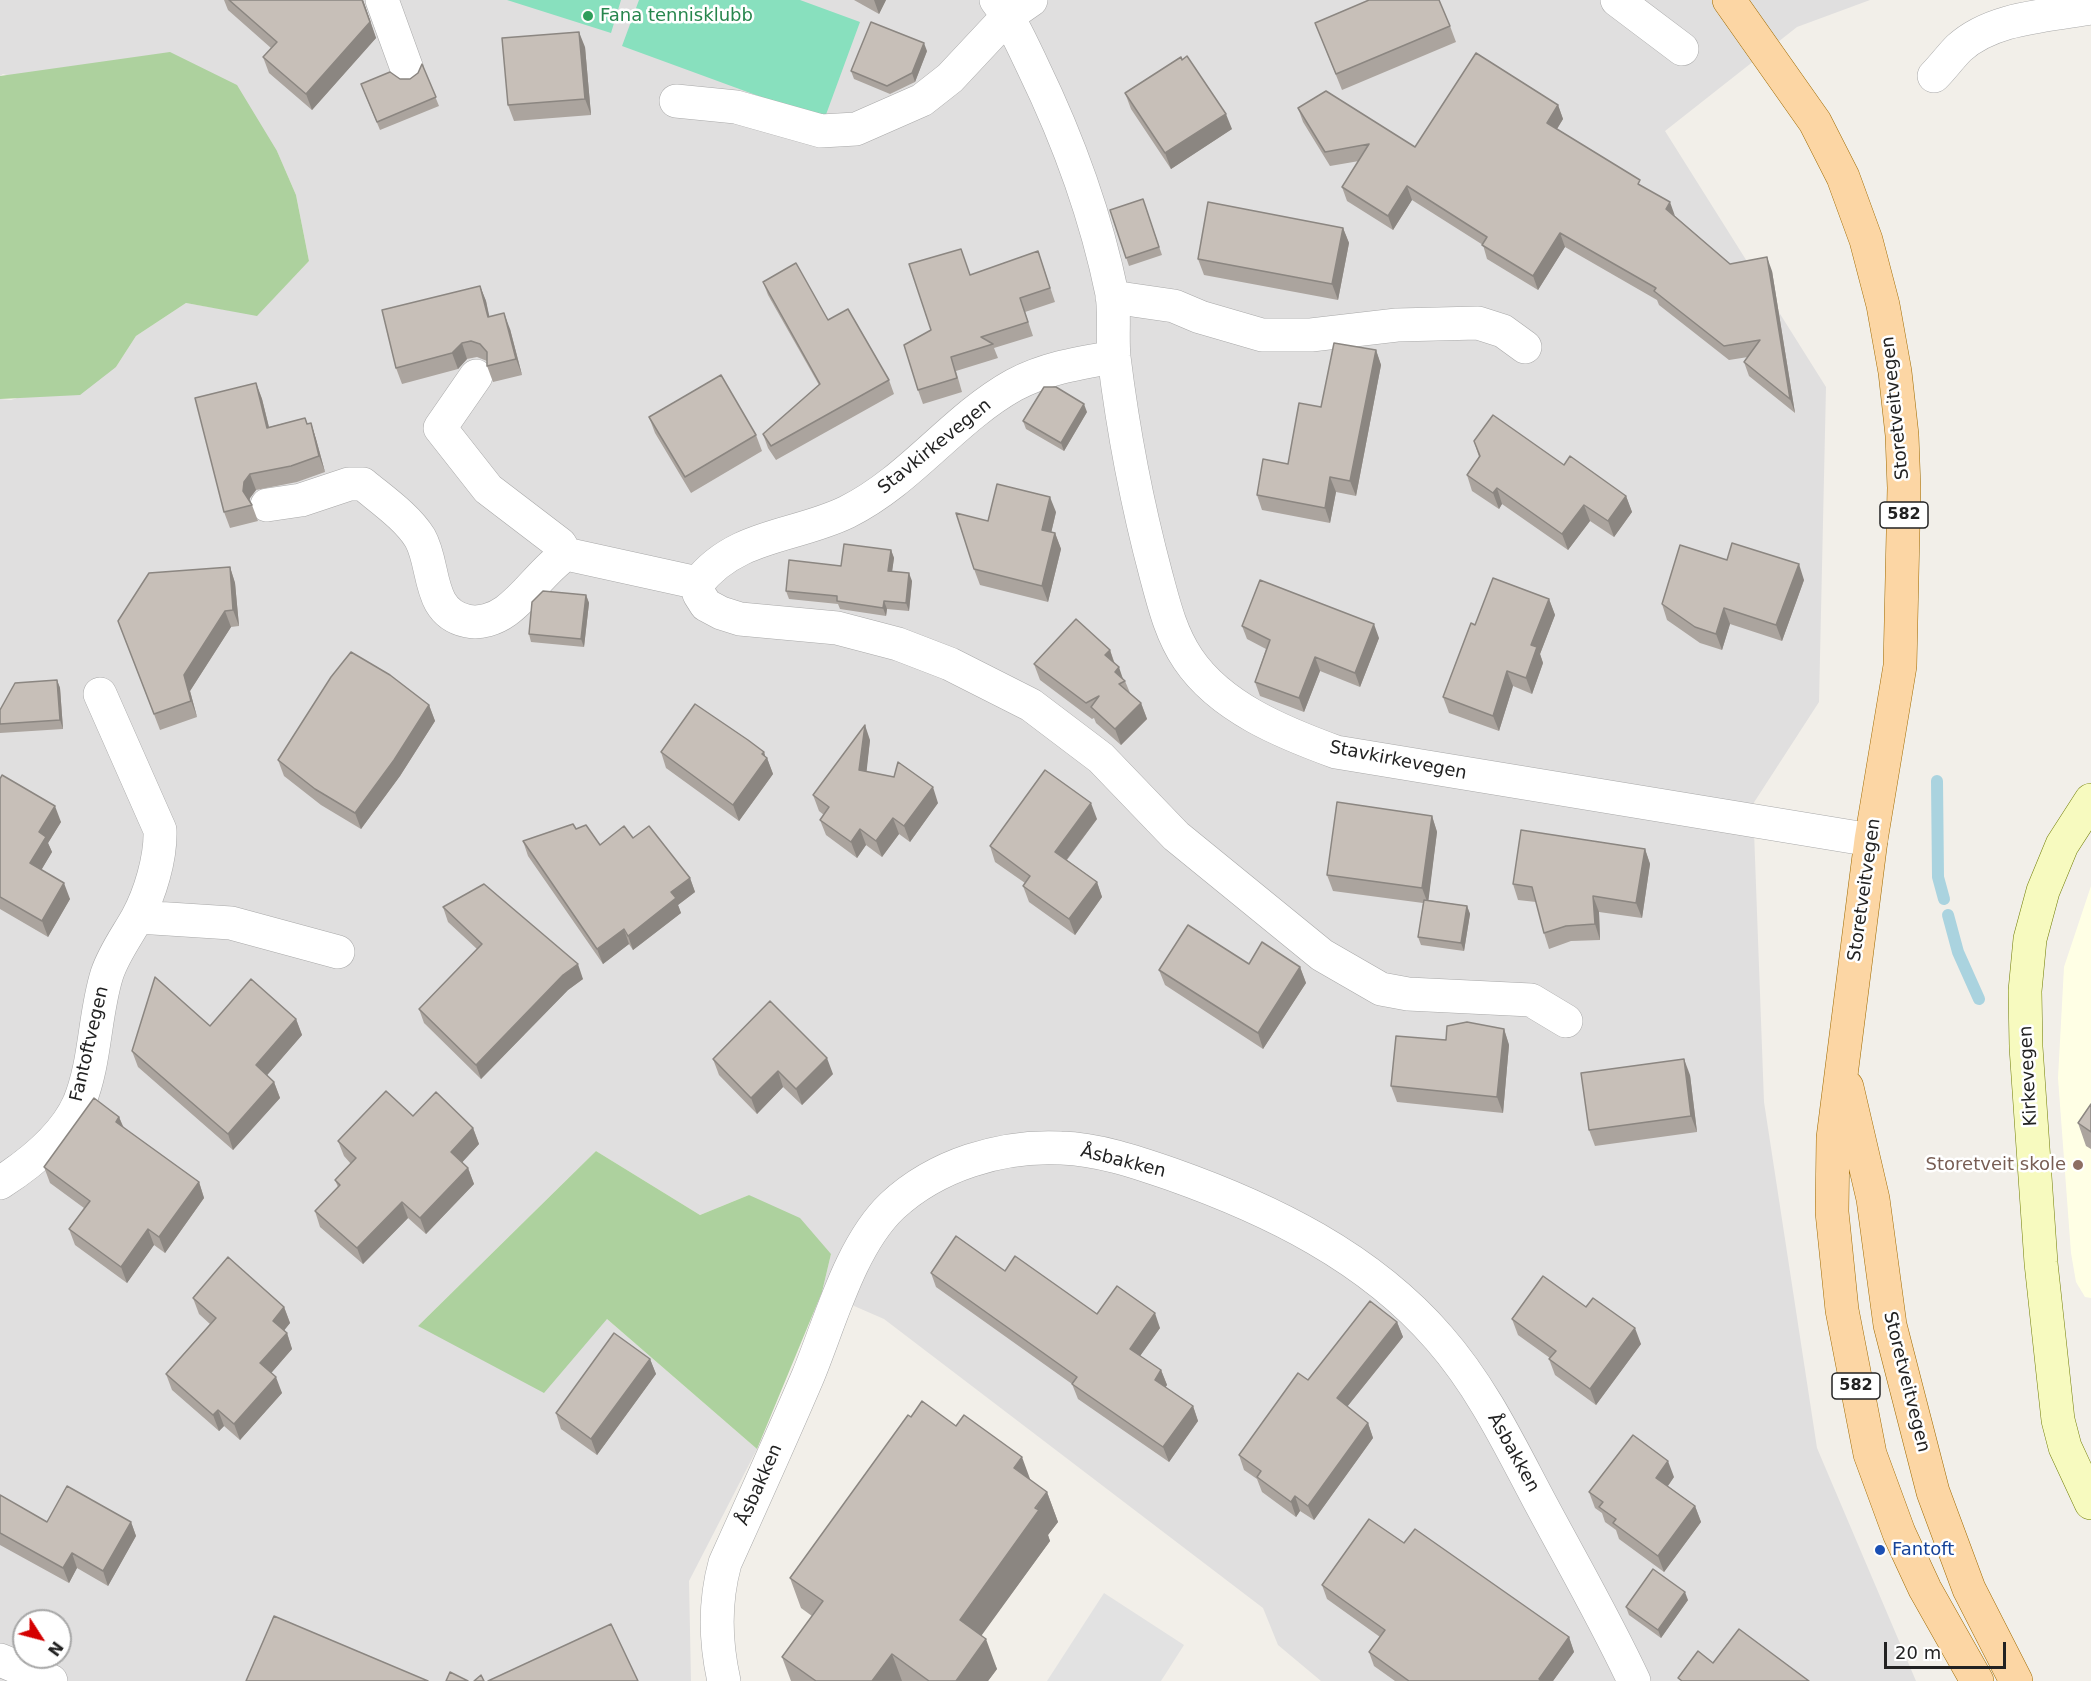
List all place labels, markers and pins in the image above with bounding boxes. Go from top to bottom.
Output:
place label: Fana tennisklubb [600,5,753,27]
marker: Fana tennisklubb [581,9,595,23]
place label: Storetveit skole [1926,1154,2066,1176]
marker: Storetveit skole [2071,1158,2085,1172]
place label: Fantoft [1892,1539,1954,1561]
marker: Fantoft [1873,1543,1887,1557]

